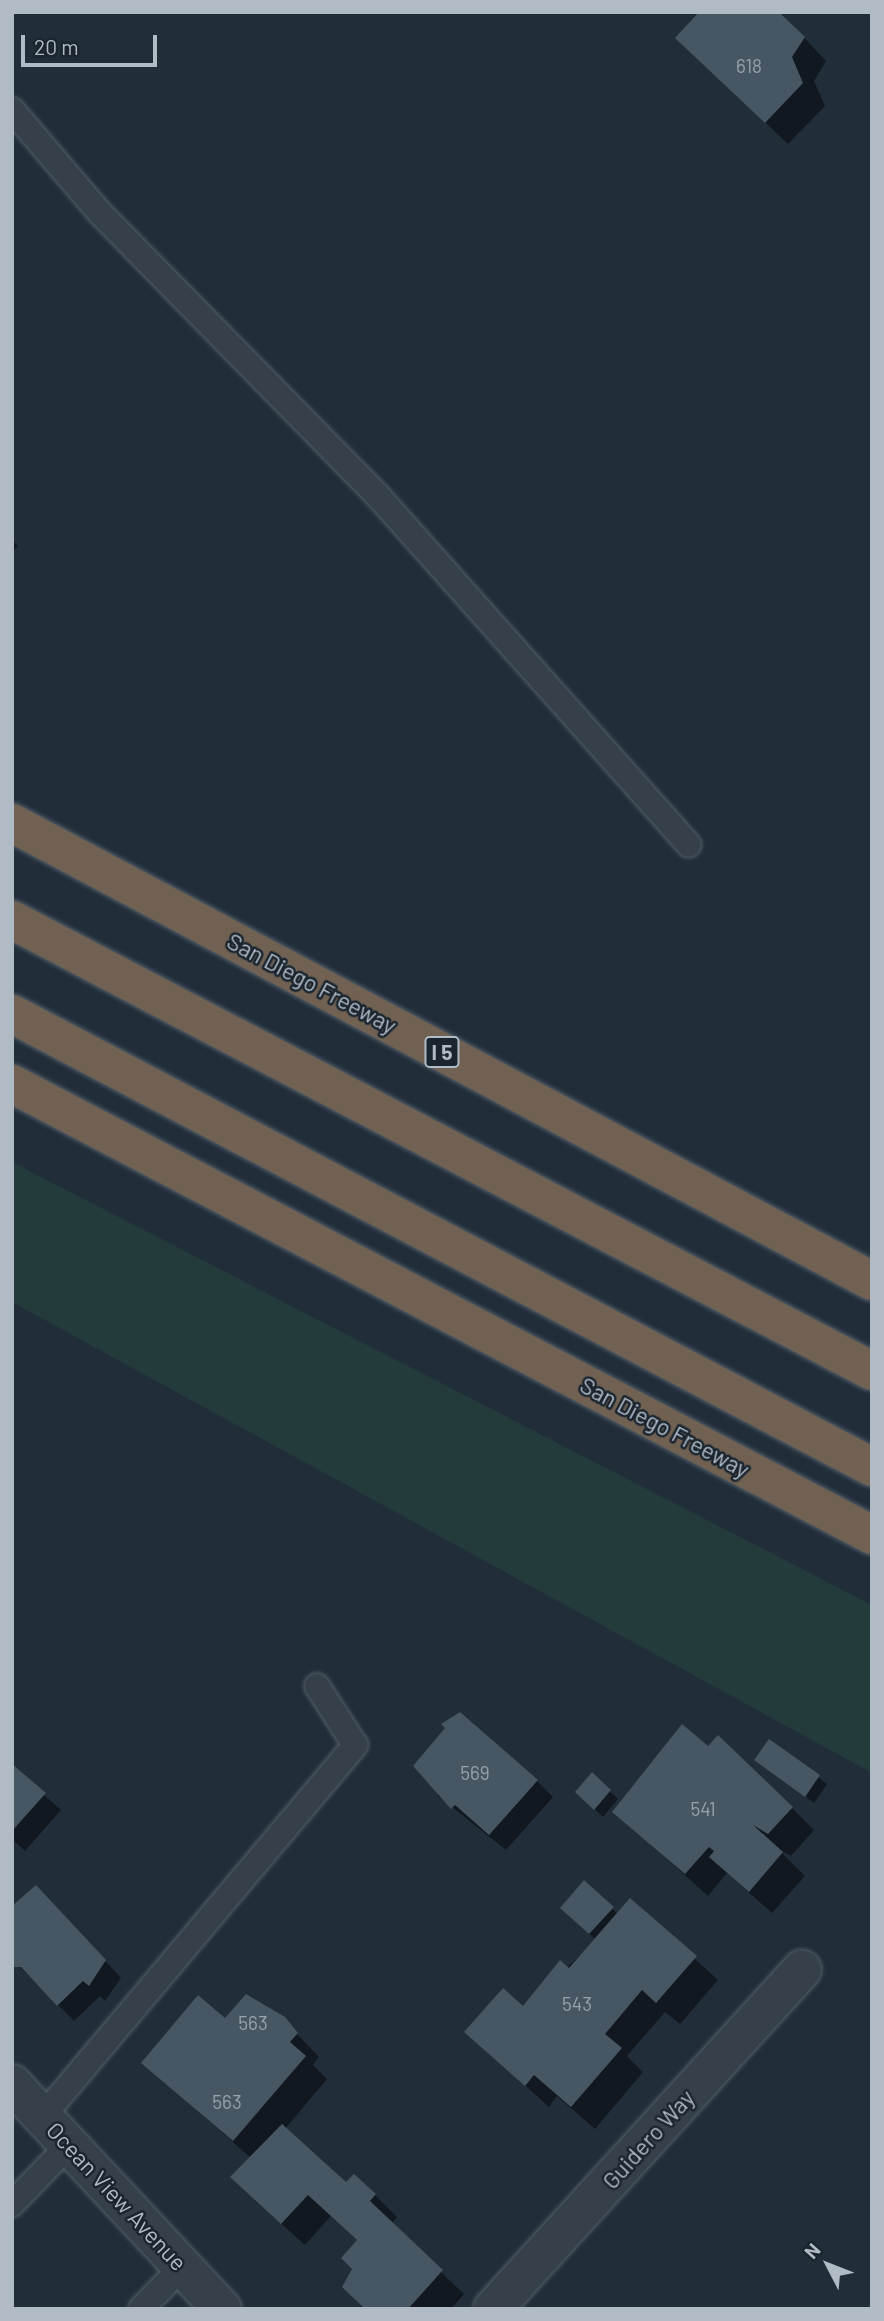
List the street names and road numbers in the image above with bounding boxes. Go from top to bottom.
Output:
street label: San Diego Freeway [223,927,401,1039]
road number: I 5 [423,1034,461,1070]
street label: San Diego Freeway [576,1371,754,1483]
street label: Guidero Way [596,2084,700,2194]
street label: Ocean View Avenue [41,2116,193,2276]

